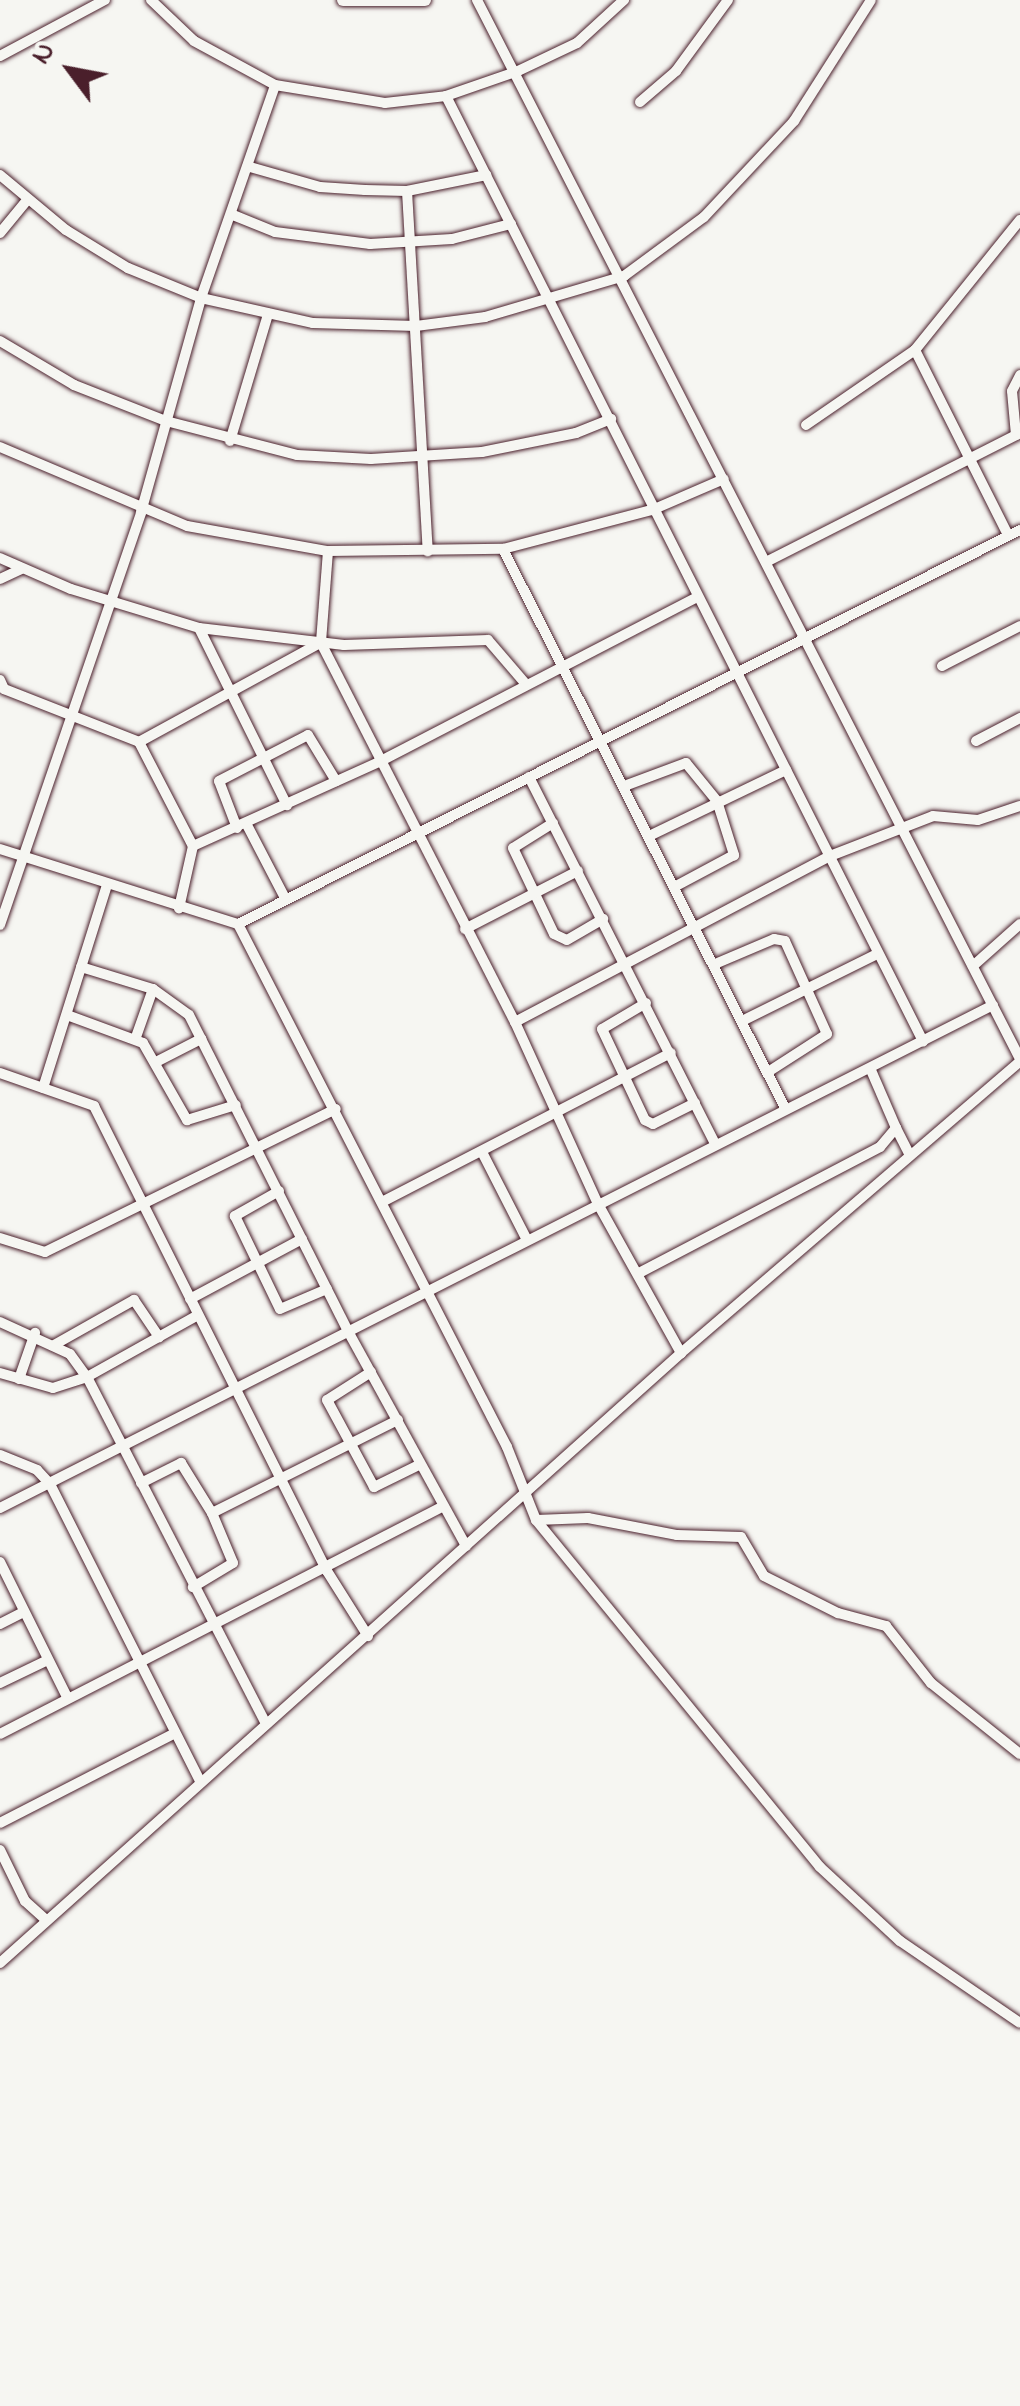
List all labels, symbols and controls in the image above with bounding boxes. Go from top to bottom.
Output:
north arrow [20,20,120,120]
text: N [22,35,67,73]

